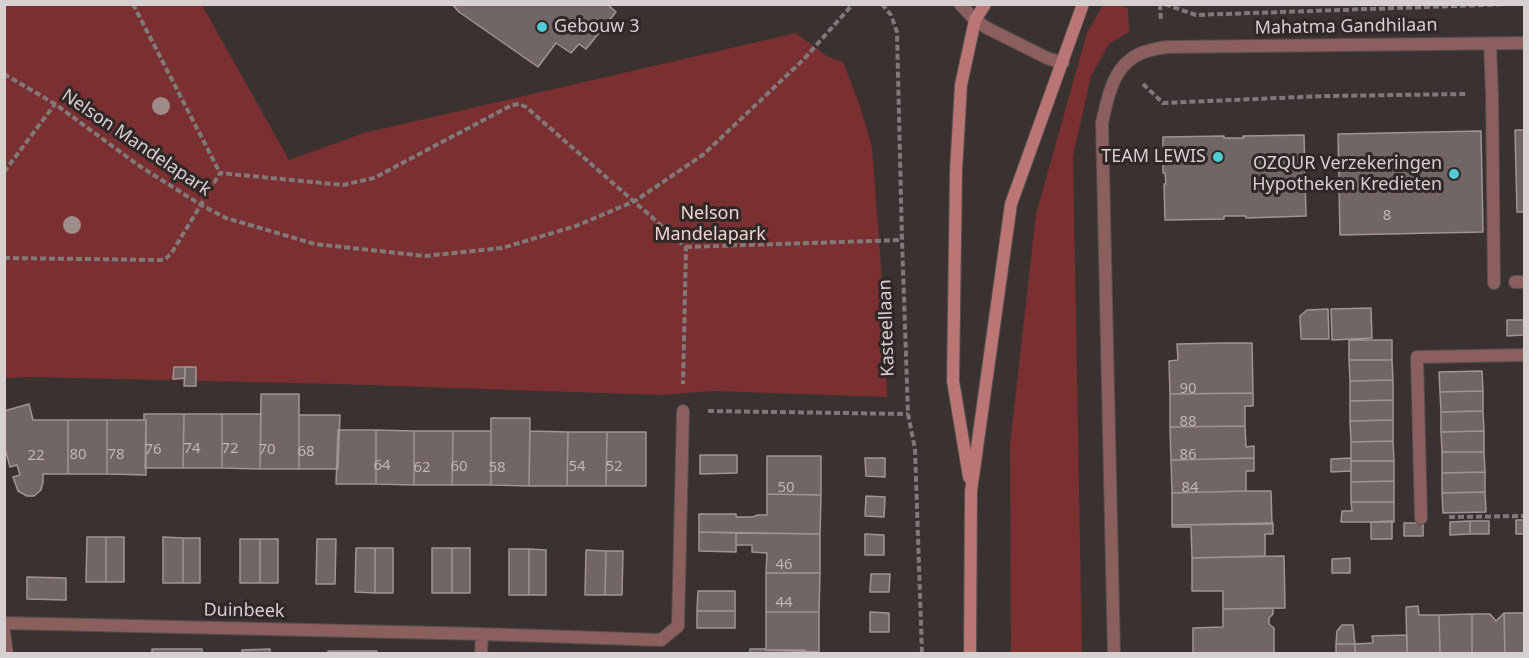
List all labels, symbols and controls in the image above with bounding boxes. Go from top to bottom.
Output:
street label: Mahatma Gandhilaan [1254,15,1438,39]
place label: Gebouw 3 [554,16,639,38]
marker: Gebouw 3 [535,20,549,34]
street label: Nelson Mandelapark [57,85,215,201]
place label: TEAM LEWIS [1101,146,1206,168]
marker: TEAM LEWIS [1211,150,1225,164]
place label: OZQUR Verzekeringen Hypotheken Kredieten [1252,153,1442,195]
marker: OZQUR Verzekeringen Hypotheken Kredieten [1447,167,1461,181]
park label: Nelson Mandelapark [654,203,766,246]
house number: 8 [1383,207,1391,225]
street label: Kasteellaan [875,279,899,377]
house number: 90 [1179,380,1197,398]
house number: 88 [1179,413,1197,431]
house number: 74 [183,440,201,458]
house number: 72 [221,440,239,458]
house number: 76 [144,441,162,459]
house number: 70 [258,441,276,459]
house number: 68 [297,443,315,461]
house number: 80 [69,446,87,464]
house number: 78 [107,446,125,464]
house number: 86 [1179,446,1197,464]
house number: 22 [27,447,45,465]
house number: 64 [373,457,391,475]
house number: 60 [450,458,468,476]
house number: 54 [568,458,586,476]
house number: 52 [605,458,623,476]
house number: 62 [413,459,431,477]
house number: 58 [488,459,506,477]
house number: 50 [777,479,795,497]
house number: 84 [1181,479,1199,497]
house number: 46 [775,556,793,574]
house number: 44 [775,594,793,612]
street label: Duinbeek [203,599,285,623]

